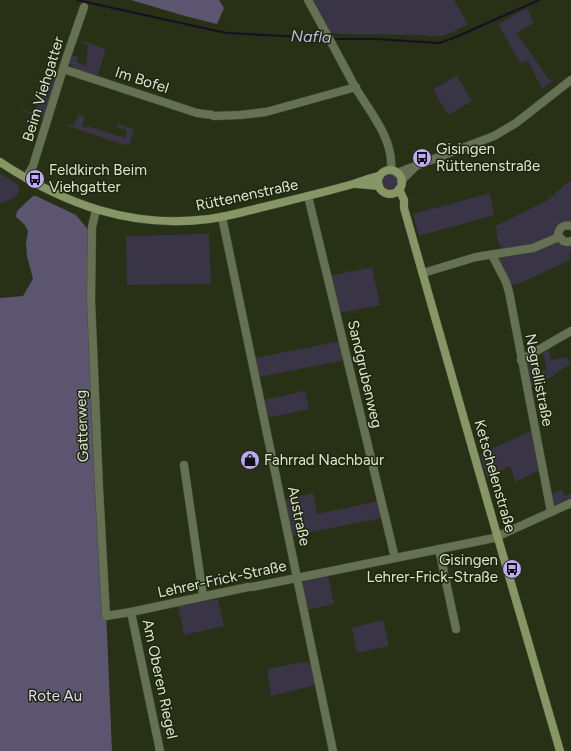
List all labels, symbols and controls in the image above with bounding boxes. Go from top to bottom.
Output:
water label: Nafla [290,26,332,47]
street label: Beim Viehgatter [18,34,68,144]
street label: Im Bofel [113,63,171,97]
place label: Gisingen Rüttenenstraße [436,140,540,175]
bus stop icon: Gisingen Rüttenenstraße [411,147,433,169]
place label: Feldkirch Beim Viehgatter [49,161,147,196]
bus stop icon: Feldkirch Beim Viehgatter [24,168,46,190]
street label: Rüttenenstraße [194,175,300,215]
street label: Sandgrubenweg [344,318,386,430]
street label: Negrellistraße [521,332,557,428]
street label: Gatterweg [72,390,92,462]
street label: Ketschelenstraße [470,418,520,534]
shop icon: Fahrrad Nachbaur [239,449,261,471]
place label: Fahrrad Nachbaur [264,451,384,469]
street label: Austraße [284,485,314,547]
place label: Gisingen Lehrer-Frick-Straße [367,551,498,586]
street label: Lehrer-Frick-Straße [156,557,288,601]
bus stop icon: Gisingen Lehrer-Frick-Straße [501,558,523,580]
street label: Am Oberen Riegel [139,617,181,741]
park label: Rote Au [28,687,82,705]

